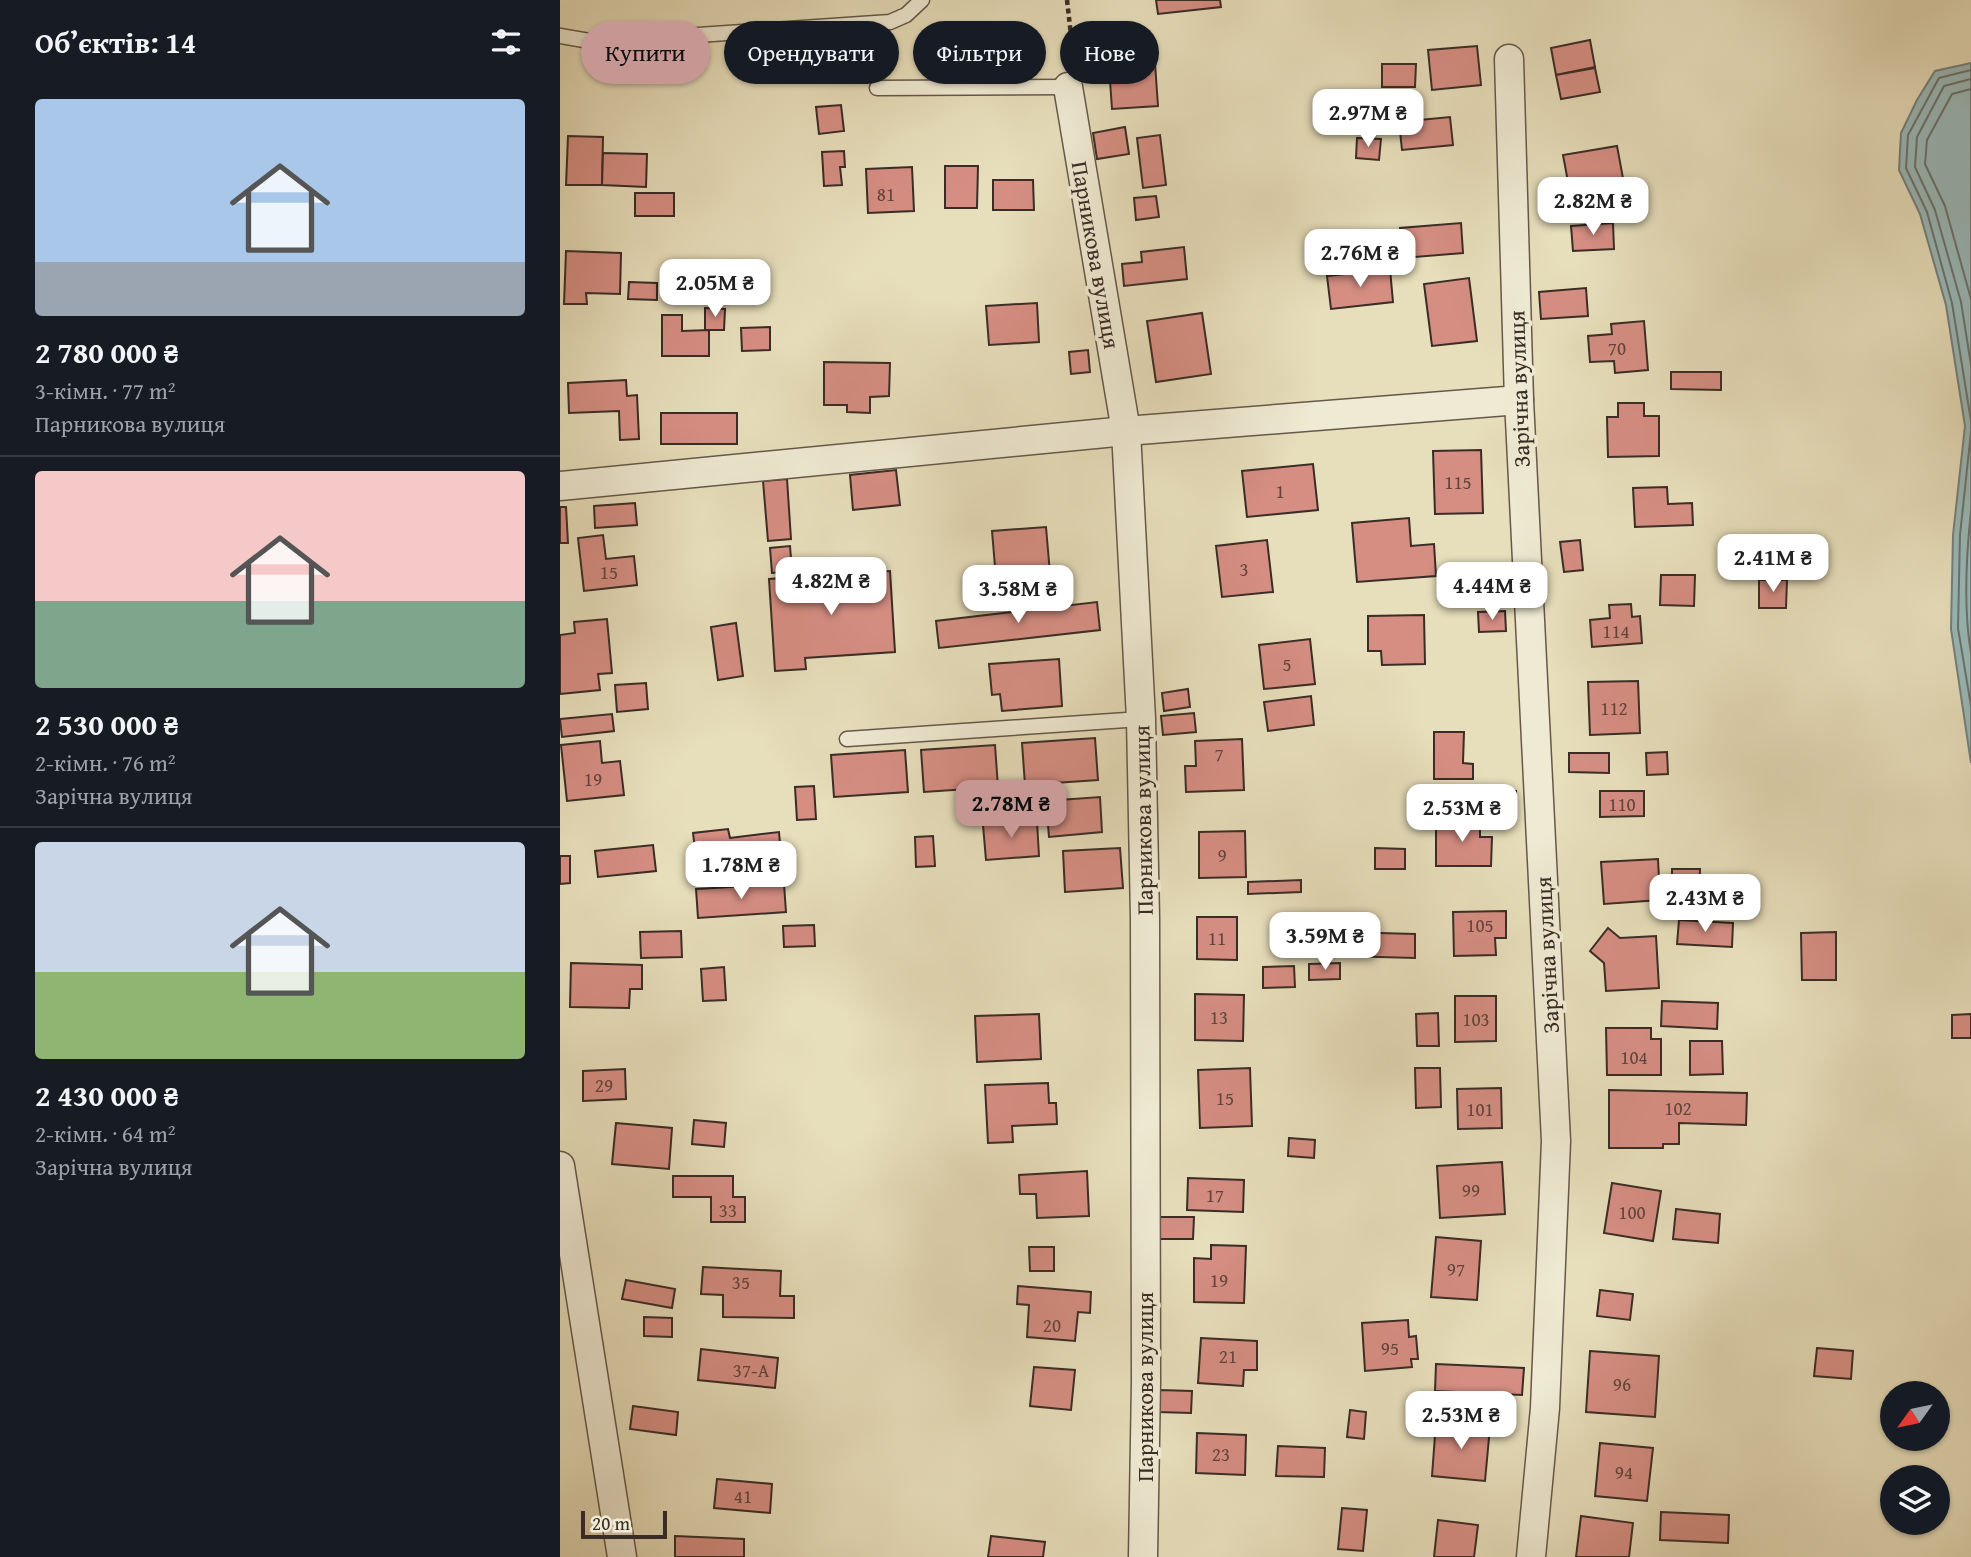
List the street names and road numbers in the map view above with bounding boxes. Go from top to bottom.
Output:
street label: Парникова вулиця [1064,158,1129,352]
street label: Зарічна вулиця [1499,309,1538,468]
street label: Парникова вулиця [1124,724,1161,915]
street label: Зарічна вулиця [1526,875,1567,1034]
street label: Парникова вулиця [1128,1292,1161,1482]

